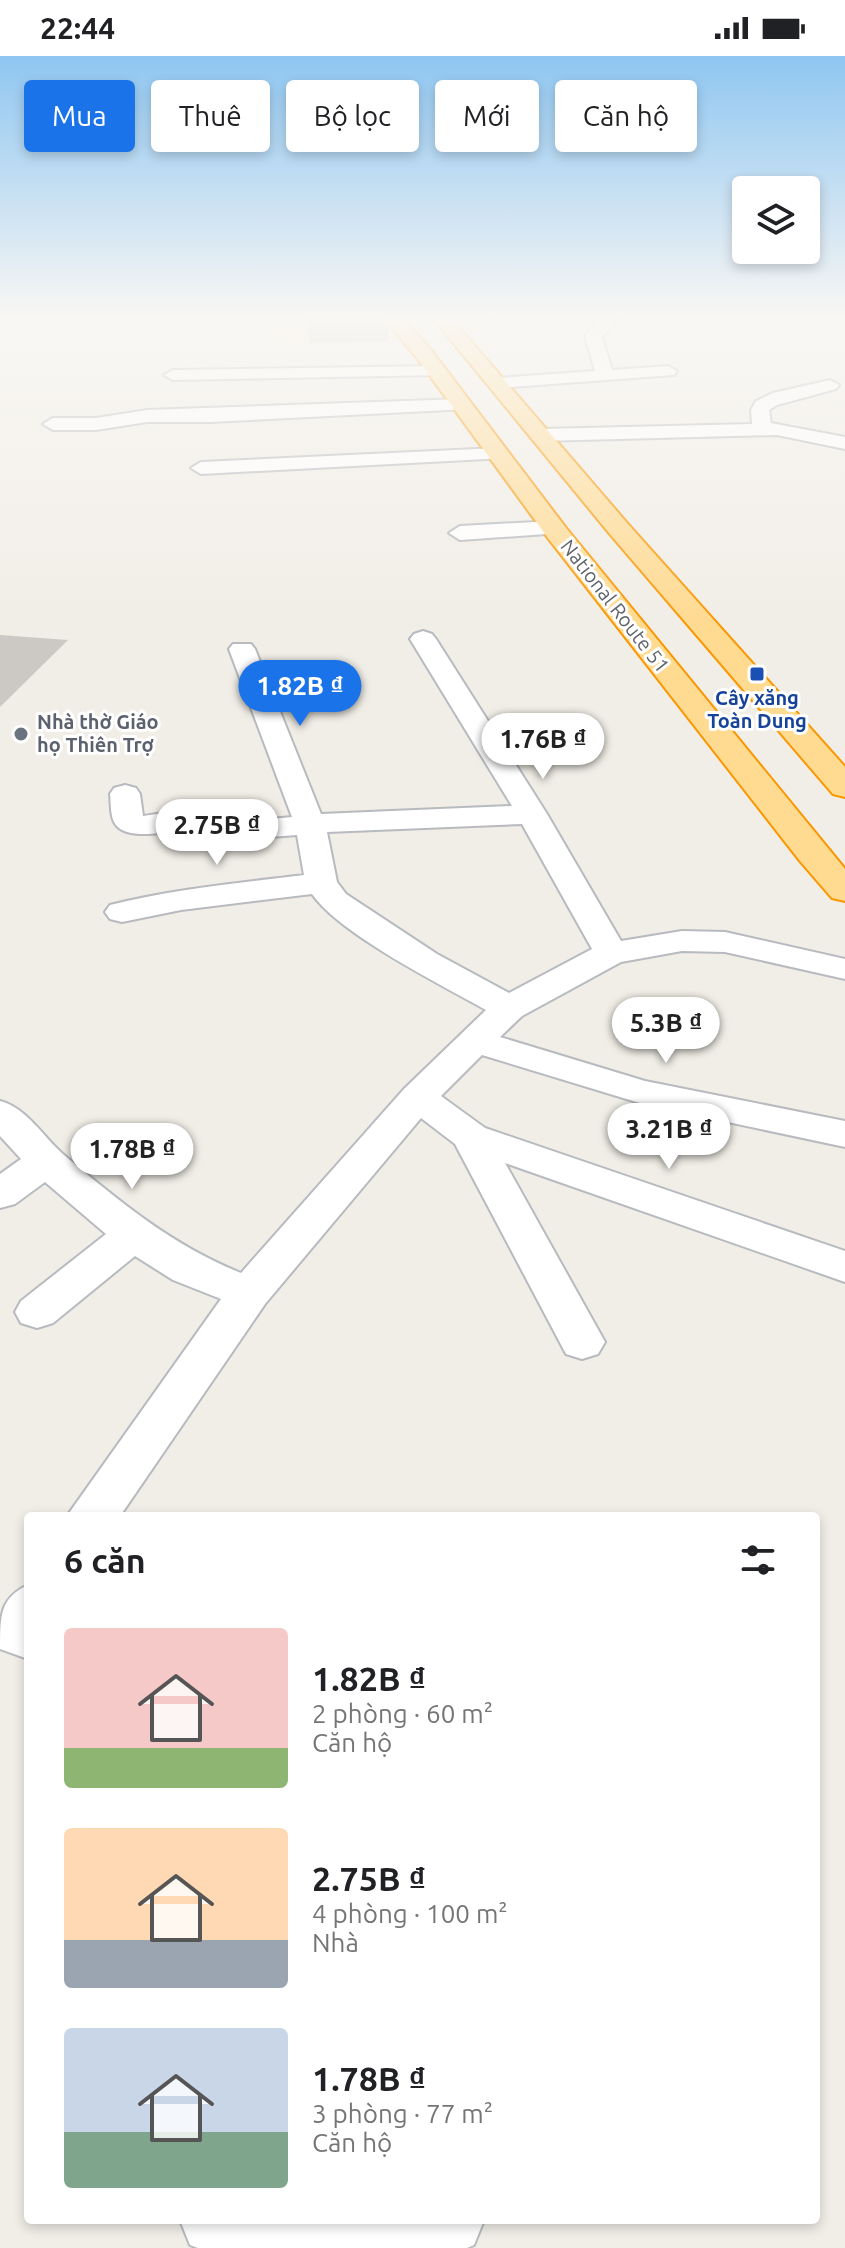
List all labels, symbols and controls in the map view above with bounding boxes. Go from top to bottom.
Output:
text: 22:44 [40,11,115,45]
chip: Mua [24,80,135,152]
chip: Thuê [151,80,270,152]
chip: Bộ lọc [286,80,419,152]
chip: Mới [435,80,539,152]
chip: Căn hộ [555,80,697,152]
map controls [732,176,820,264]
button: layers [732,176,820,264]
street label: National Route 51 [556,535,674,677]
pin: 1.82B ₫ [226,660,374,728]
marker: Cây xăng Toàn Dung [748,665,766,683]
text: 1.82B ₫ [256,671,344,700]
place label: Cây xăng Toàn Dung [707,686,807,732]
place label: Nhà thờ Giáo họ Thiên Trợ [37,710,159,756]
pin: 1.76B ₫ [469,713,617,781]
text: 1.76B ₫ [499,724,587,753]
marker: Nhà thờ Giáo họ Thiên Trợ [12,725,30,743]
pin: 2.75B ₫ [143,799,291,867]
text: 2.75B ₫ [173,810,261,839]
pin: 5.3B ₫ [601,997,731,1065]
text: 5.3B ₫ [630,1008,702,1037]
pin: 3.21B ₫ [595,1103,743,1171]
text: 3.21B ₫ [625,1114,713,1143]
pin: 1.78B ₫ [58,1123,206,1191]
text: 1.78B ₫ [88,1134,176,1163]
icon: filters [736,1538,780,1582]
text: 6 căn [64,1541,146,1579]
text: 1.82B ₫ [312,1659,426,1697]
icon: home [128,1660,224,1756]
text: 2 phòng · 60 m² [312,1699,493,1728]
text: Căn hộ [312,1728,392,1757]
text: 2.75B ₫ [312,1859,426,1897]
icon: home [128,1860,224,1956]
text: 4 phòng · 100 m² [312,1899,508,1928]
text: Nhà [312,1928,359,1957]
text: 1.78B ₫ [312,2059,426,2097]
icon: home [128,2060,224,2156]
text: 3 phòng · 77 m² [312,2099,493,2128]
text: Căn hộ [312,2128,392,2157]

